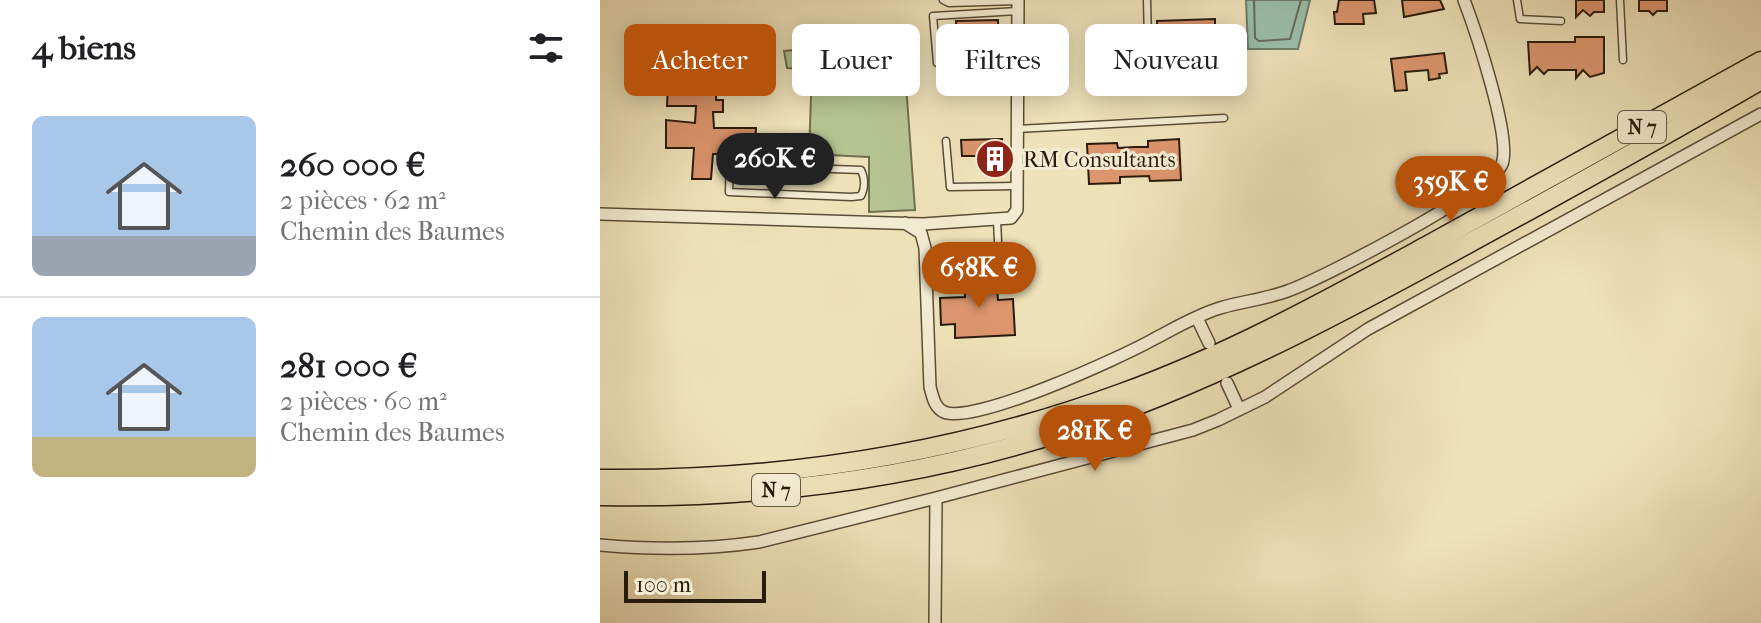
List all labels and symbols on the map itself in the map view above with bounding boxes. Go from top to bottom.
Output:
road number: N 7 [1618,111,1666,143]
pin: 260K € [710,133,840,201]
building icon: RM Consultants [974,138,1016,180]
place label: RM Consultants [1023,147,1176,173]
pin: 359K € [1386,156,1516,224]
pin: 658K € [914,242,1044,310]
pin: 281K € [1030,405,1160,473]
road number: N 7 [752,474,800,506]
scale bar [624,567,766,603]

